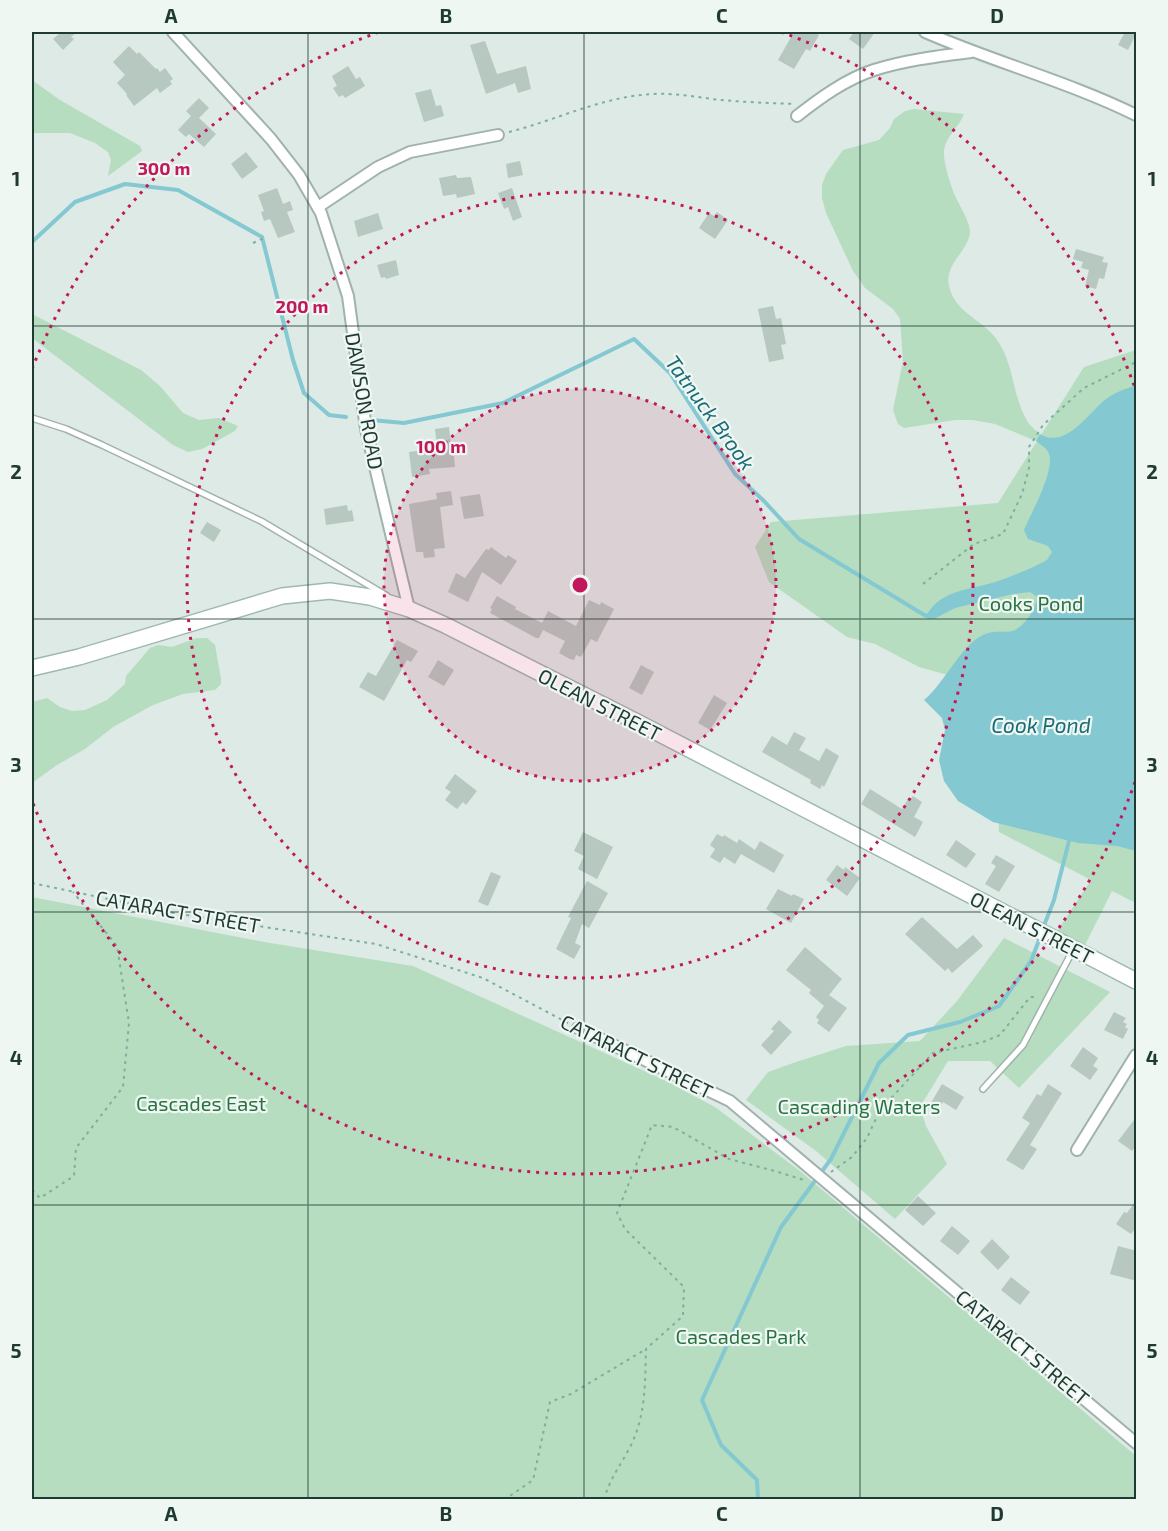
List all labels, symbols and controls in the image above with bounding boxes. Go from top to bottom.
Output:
text: A [164,3,178,27]
text: B [440,3,452,27]
text: C [716,3,728,27]
text: D [990,3,1004,27]
text: 300 m [138,157,190,179]
text: 1 [12,166,20,190]
text: 1 [1148,166,1156,190]
text: 200 m [276,295,328,317]
street label: DAWSON ROAD [341,331,389,471]
water label: Tatnuck Brook [661,350,761,474]
text: 100 m [416,435,466,457]
text: 2 [10,459,22,483]
text: 2 [1146,459,1158,483]
centre of rings [570,575,590,595]
park label: Cooks Pond [978,591,1084,615]
street label: OLEAN STREET [534,663,666,746]
water label: Cook Pond [991,712,1091,737]
text: 3 [10,752,22,776]
text: 3 [1146,752,1158,776]
street label: CATARACT STREET [94,885,262,937]
street label: OLEAN STREET [966,886,1098,969]
street label: CATARACT STREET [557,1009,717,1103]
text: 4 [10,1045,23,1069]
text: 4 [1146,1045,1159,1069]
park label: Cascades East [136,1091,266,1115]
park label: Cascading Waters [778,1094,940,1118]
street label: CATARACT STREET [952,1284,1095,1410]
park label: Cascades Park [675,1324,807,1348]
text: 5 [10,1338,22,1362]
text: 5 [1146,1338,1158,1362]
text: A [164,1501,178,1525]
text: B [440,1501,452,1525]
text: C [716,1501,728,1525]
text: D [990,1501,1004,1525]

